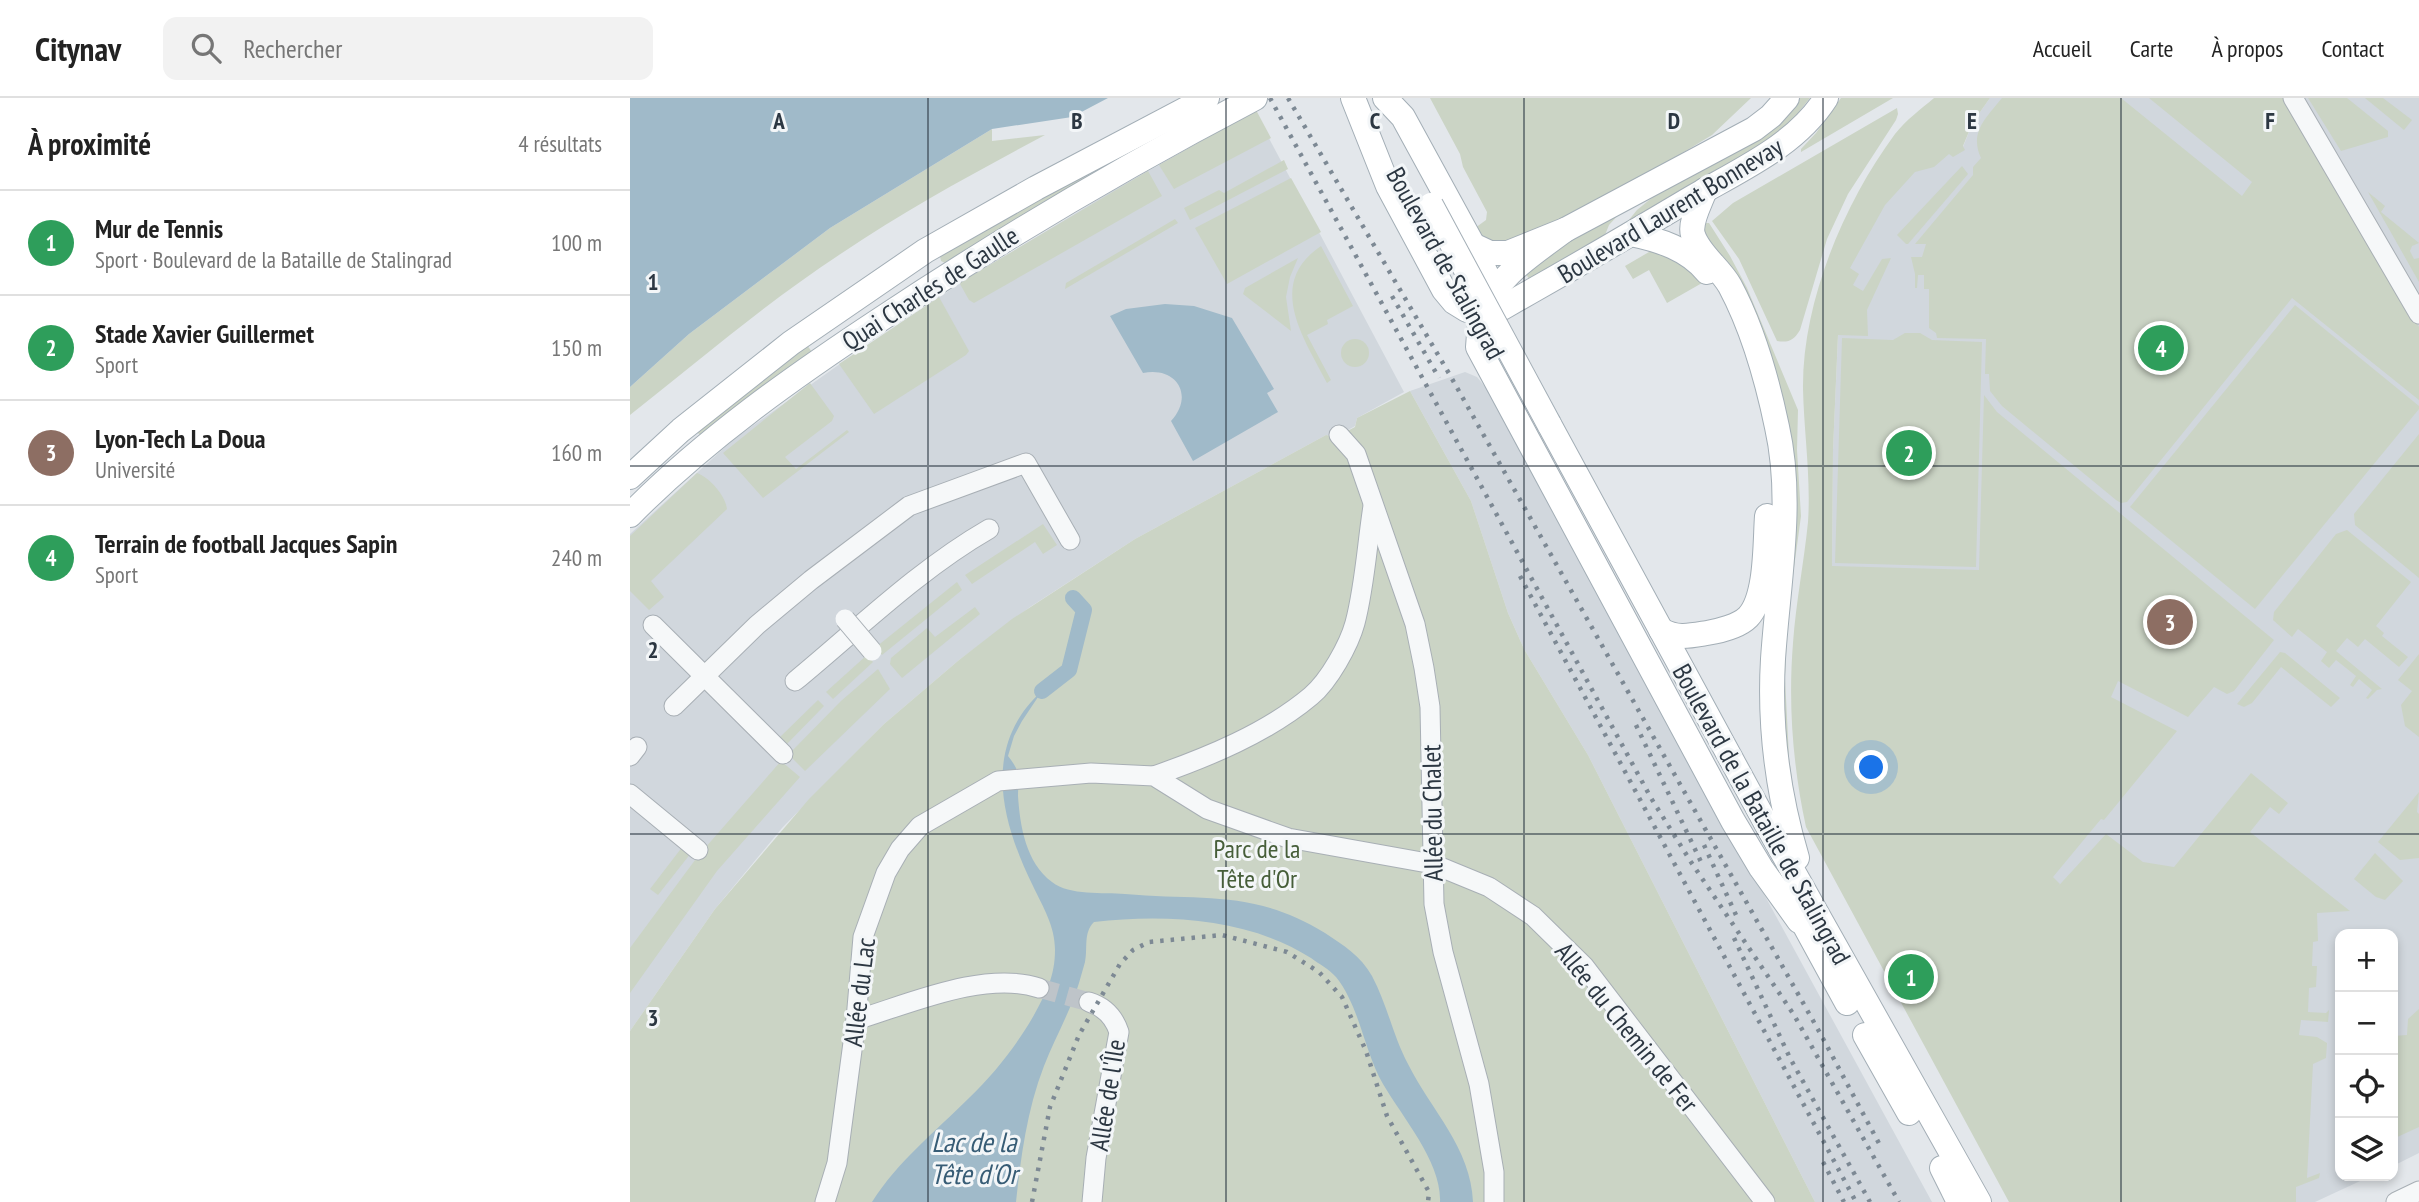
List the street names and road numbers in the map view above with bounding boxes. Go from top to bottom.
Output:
street label: Boulevard Laurent Bonnevay [1552,130,1789,290]
street label: Boulevard de Stalingrad [1379,161,1513,365]
street label: Quai Charles de Gaulle [836,219,1024,357]
street label: Boulevard de la Bataille de Stalingrad [1666,658,1858,970]
street label: Allée du Chalet [1414,744,1450,882]
street label: Allée du Chemin de Fer [1548,935,1706,1119]
street label: Allée du Lac [836,936,882,1048]
street label: Allée de l'Île [1082,1037,1132,1153]

